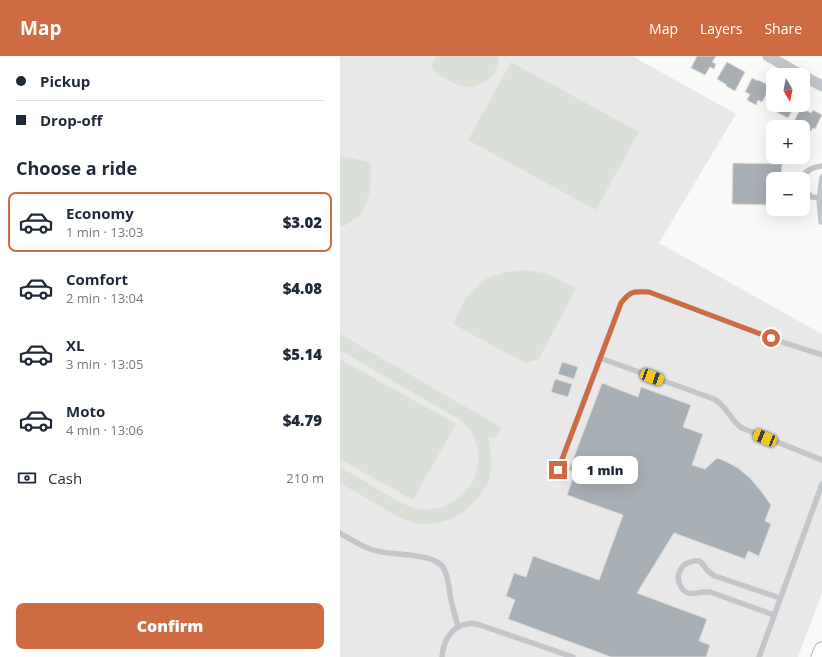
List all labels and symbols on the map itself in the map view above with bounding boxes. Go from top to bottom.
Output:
north arrow [766,68,810,112]
route start [762,329,780,347]
car [639,367,665,387]
car [752,428,778,448]
callout: 1 min [572,456,638,484]
route end [549,461,567,479]

